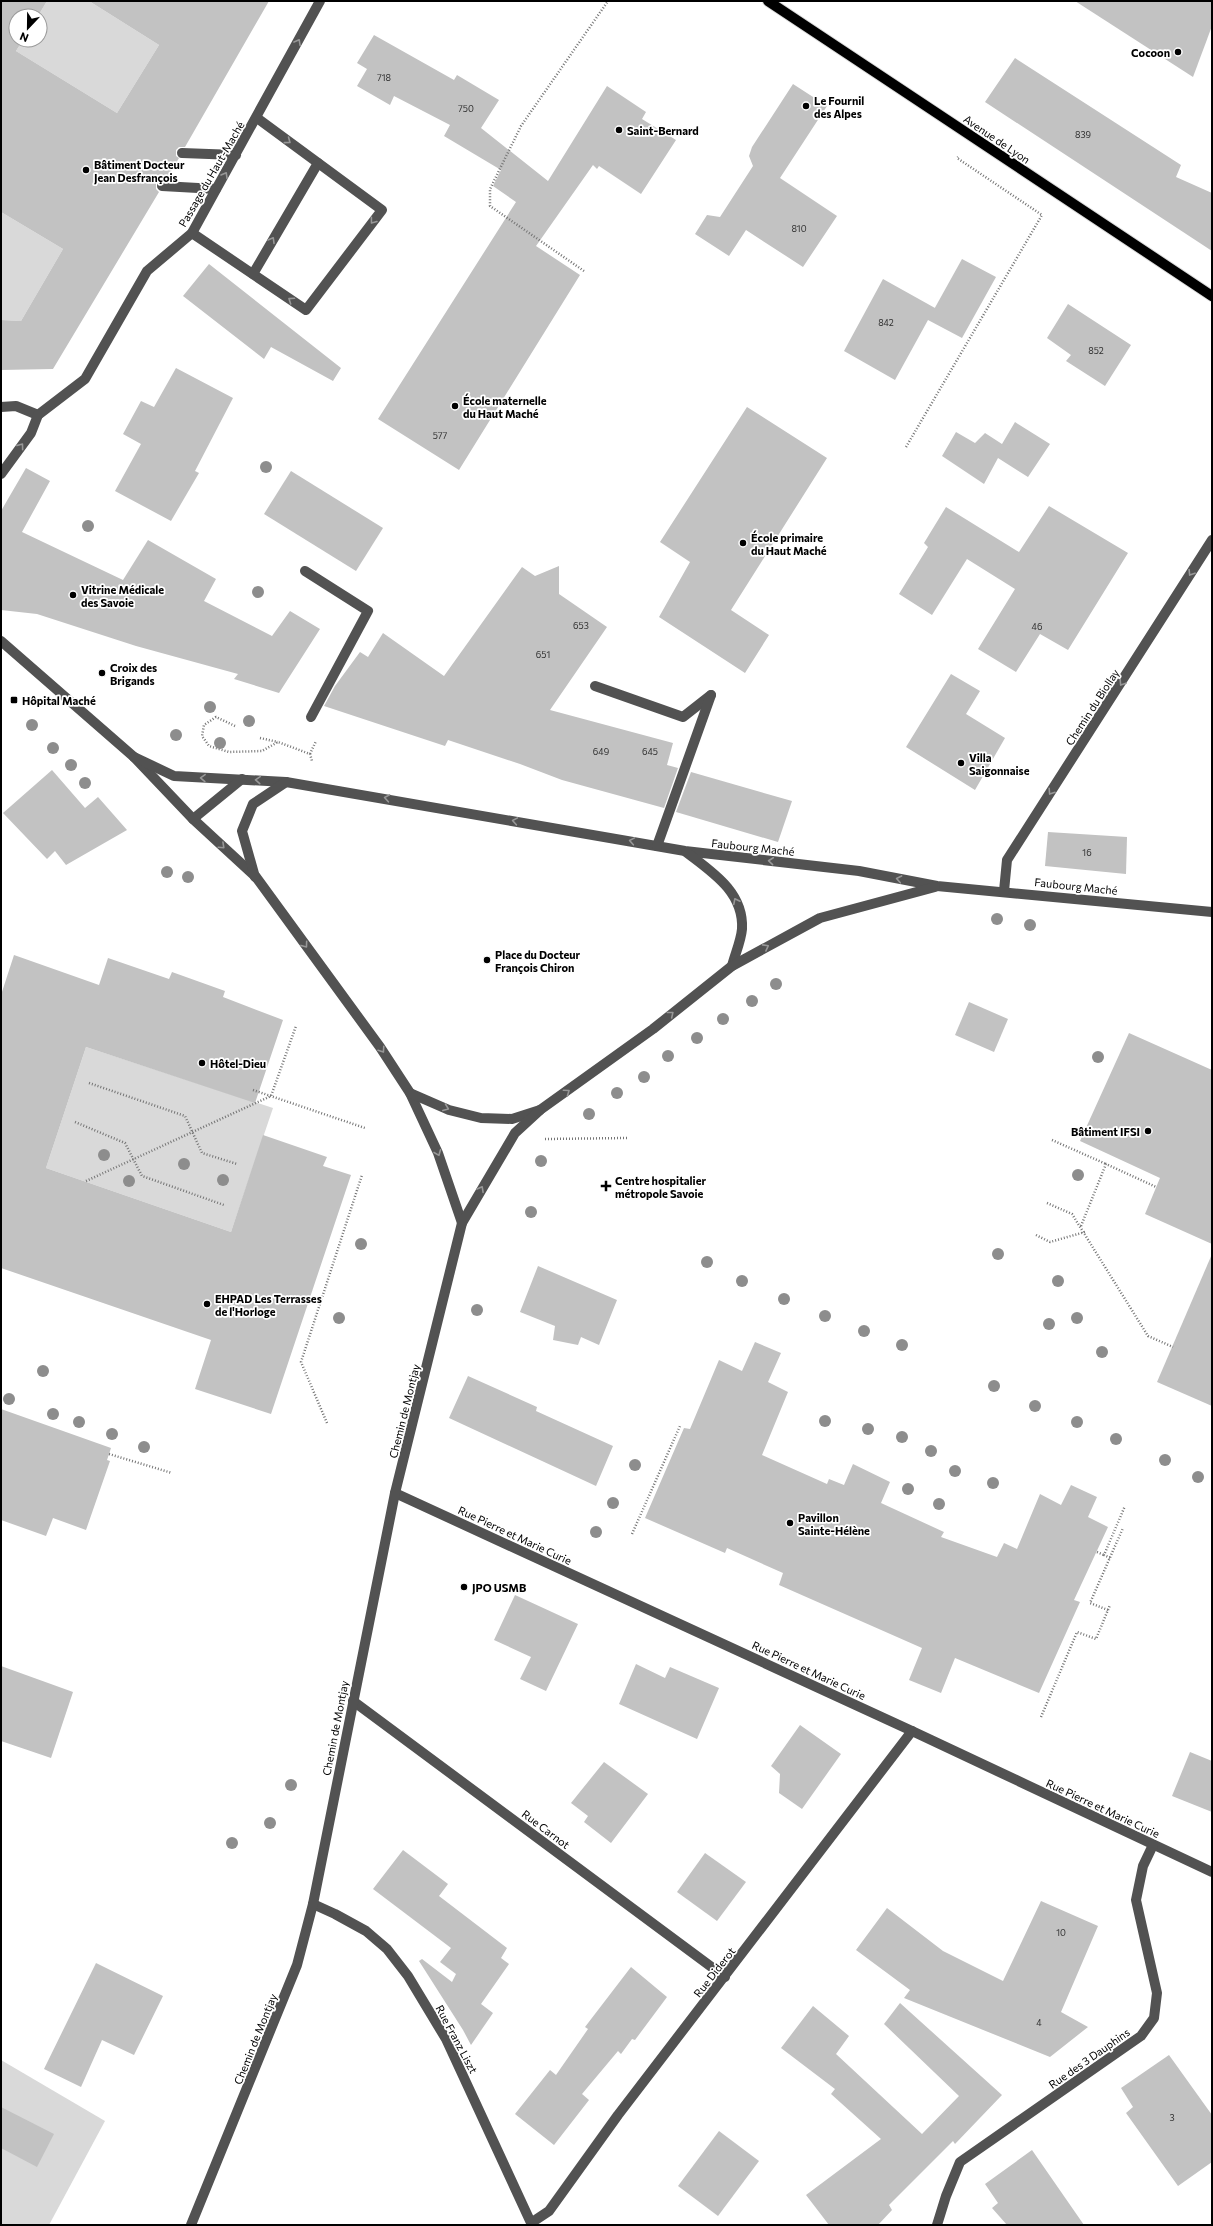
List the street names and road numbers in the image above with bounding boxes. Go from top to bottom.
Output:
street label: Avenue de Lyon [961,112,1033,166]
street label: Passage du Haut-Maché [175,119,247,229]
street label: Chemin du Biollay [1062,666,1122,748]
street label: Faubourg Maché [711,836,795,858]
street label: Faubourg Maché [1034,875,1118,897]
street label: Chemin de Montjay [386,1362,422,1460]
street label: Rue Pierre et Marie Curie [456,1503,574,1567]
street label: Rue Pierre et Marie Curie [750,1638,868,1702]
street label: Chemin de Montjay [319,1679,351,1777]
street label: Rue Pierre et Marie Curie [1044,1776,1162,1840]
street label: Rue Carnot [520,1807,573,1851]
street label: Rue Diderot [691,1944,738,2000]
street label: Chemin de Montjay [231,1991,279,2086]
street label: Rue Franz Liszt [434,2003,481,2076]
street label: Rue des 3 Dauphins [1046,2025,1132,2091]

